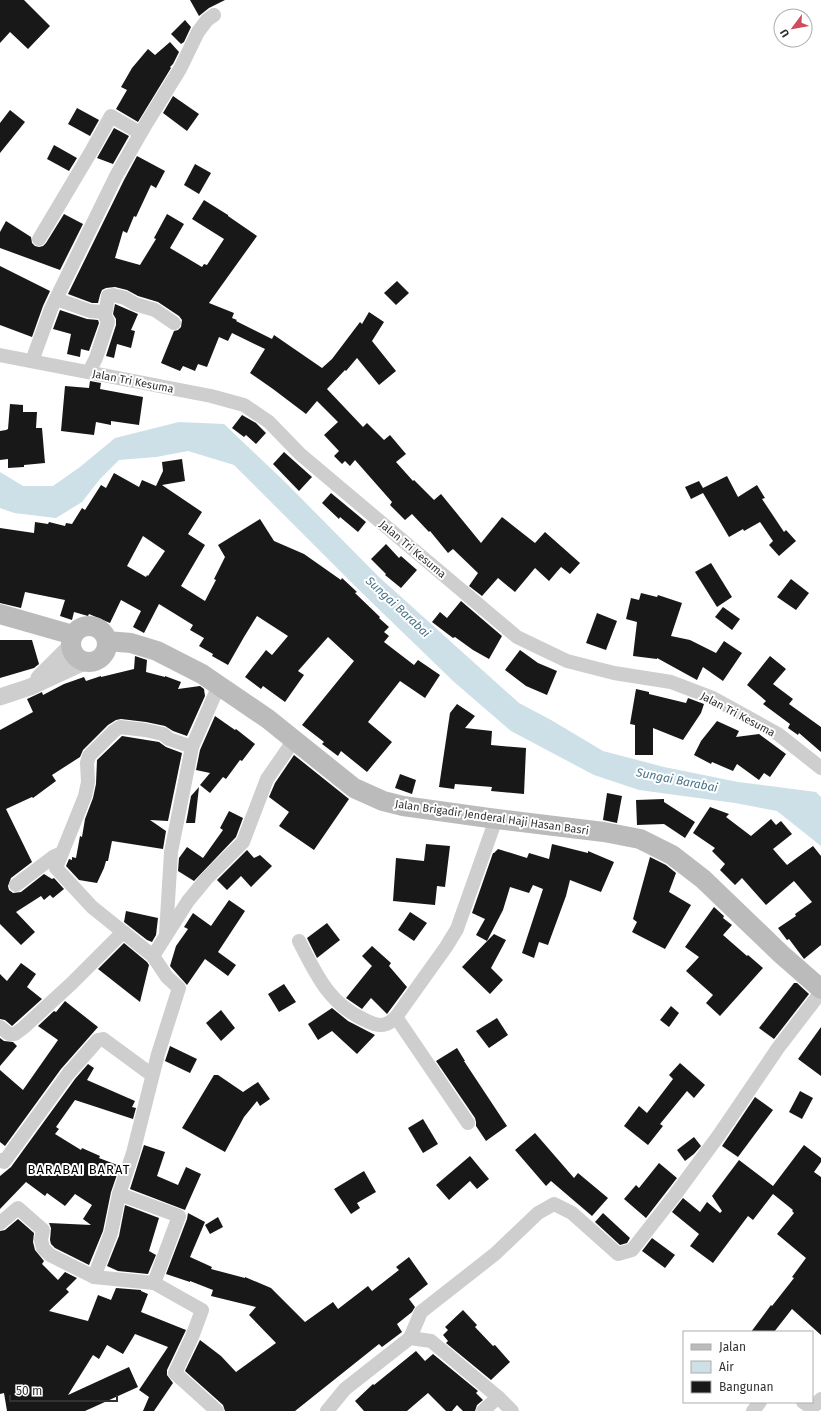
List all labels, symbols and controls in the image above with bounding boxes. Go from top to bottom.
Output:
north arrow [773,8,813,48]
text: U [778,27,792,40]
street label: Jalan Tri Kesuma [91,367,175,396]
street label: Jalan Tri Kesuma [377,518,449,581]
water label: Sungai Barabai [362,573,434,641]
street label: Jalan Tri Kesuma [698,689,777,740]
water label: Sungai Barabai [634,765,720,795]
street label: Jalan Brigadir Jenderal Haji Hasan Basri [394,797,590,838]
district label: BARABAI BARAT [28,1162,130,1177]
legend [683,1331,813,1403]
text: Jalan [719,1340,746,1354]
text: Air [719,1360,734,1374]
scale bar [10,1377,117,1403]
text: Bangunan [719,1380,774,1394]
text: 50 m [16,1384,42,1398]

